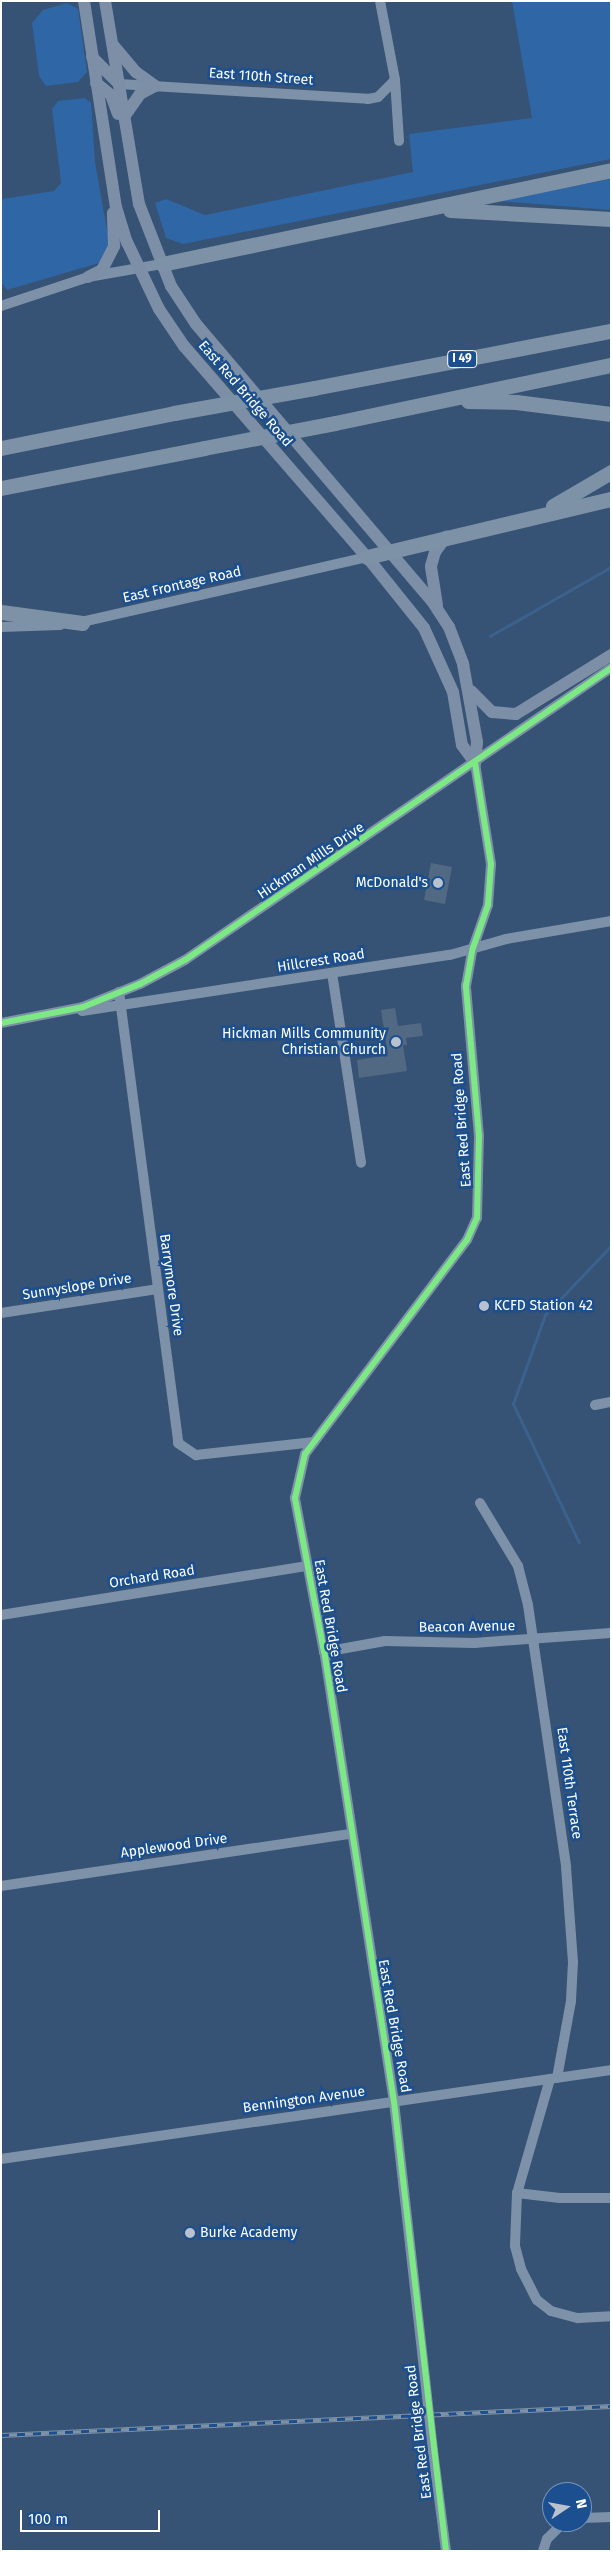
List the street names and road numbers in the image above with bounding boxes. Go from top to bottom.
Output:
street label: East 110th Street [208,65,314,89]
street label: East Red Bridge Road [194,338,296,450]
road number: I 49 [447,349,477,368]
street label: East Frontage Road [121,563,243,607]
street label: Hickman Mills Drive [254,819,368,903]
street label: Hillcrest Road [276,946,366,976]
street label: East Red Bridge Road [449,1052,475,1188]
street label: Barrymore Drive [156,1233,186,1337]
street label: Sunnyslope Drive [21,1270,133,1304]
street label: East Red Bridge Road [310,1558,350,1694]
street label: Orchard Road [108,1562,196,1592]
street label: Beacon Avenue [419,1618,515,1636]
street label: East 110th Terrace [553,1726,585,1840]
street label: Applewood Drive [120,1830,228,1862]
street label: East Red Bridge Road [374,1958,414,2094]
street label: Bennington Avenue [242,2083,366,2117]
street label: East Red Bridge Road [402,2364,436,2500]

